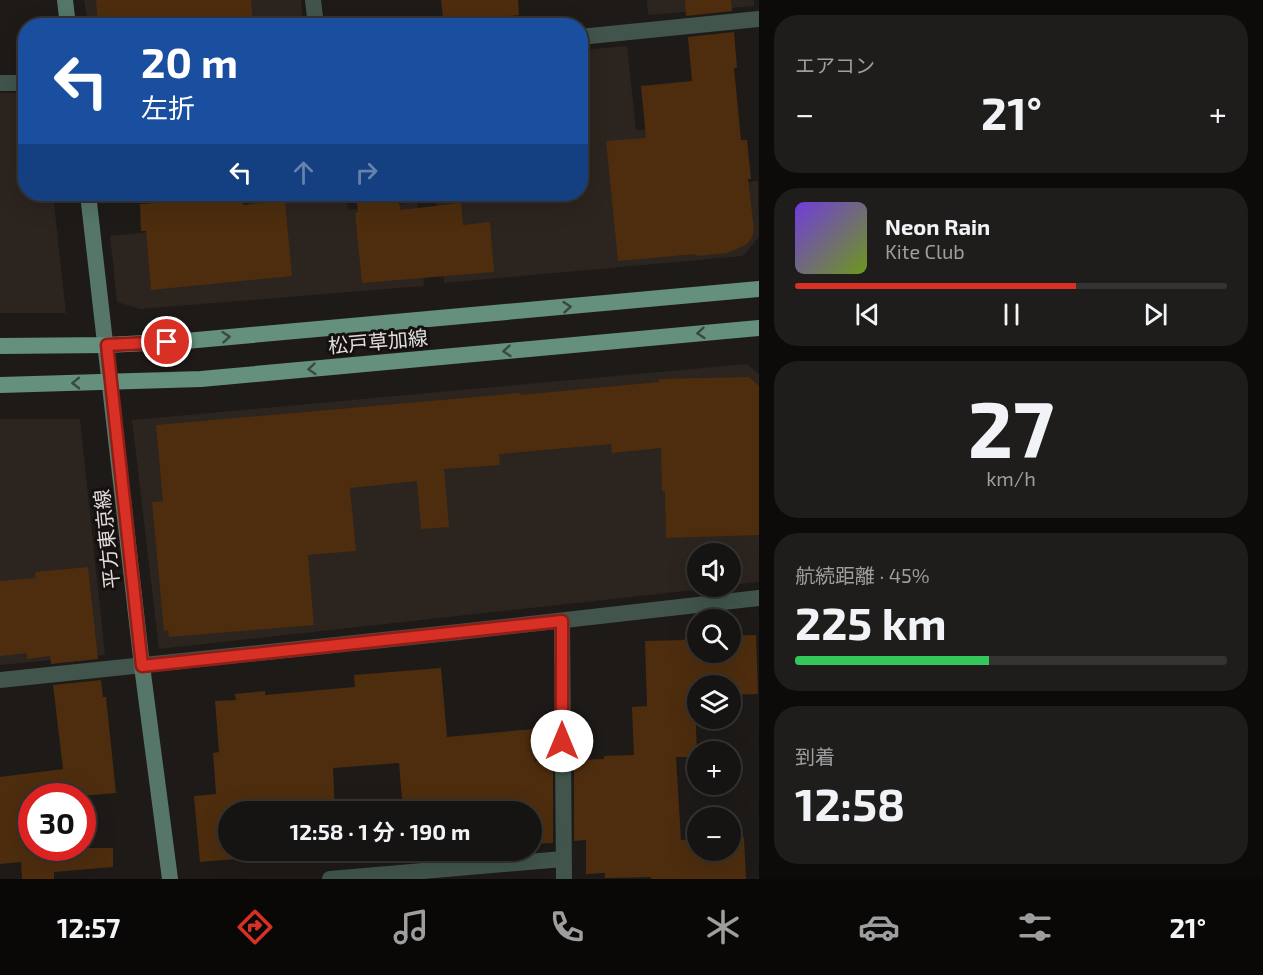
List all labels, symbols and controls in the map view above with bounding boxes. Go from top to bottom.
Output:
text: 20 m [141,36,238,86]
icon: left [42,42,120,120]
text: エアコン [795,53,875,77]
text: 21° [981,85,1042,139]
text: 左折 [141,91,195,123]
text: − [795,93,814,133]
text: + [1209,93,1227,133]
icon: left [224,156,257,189]
icon: ahead [287,156,320,189]
icon: right [350,156,383,189]
text: Neon Rain [885,213,990,239]
text: Kite Club [885,239,965,263]
icon: previous [851,298,884,331]
icon: pause [995,298,1028,331]
icon: next [1139,298,1172,331]
one-way arrow [562,301,571,314]
pin [141,316,192,367]
icon: arrive [150,325,183,358]
street label: 松戸草加線 [327,325,429,357]
one-way arrow [696,326,705,339]
one-way arrow [222,331,231,344]
one-way arrow [502,344,511,357]
one-way arrow [308,362,317,375]
one-way arrow [71,377,80,389]
text: 27 [968,380,1054,474]
text: km/h [986,466,1036,490]
street label: 平方東京線 [89,488,123,590]
map controls [687,543,741,861]
button: sound [687,543,741,597]
text: 航続距離 · 45% [795,563,930,587]
text: 225 km [795,595,947,649]
button: search [687,609,741,663]
button: layers [687,675,741,729]
position arrow [530,709,594,773]
button: + [687,741,741,795]
text: 到着 [795,744,835,768]
text: 12:58 [795,776,905,830]
speed limit sign: 30 [18,783,96,861]
button: − [687,807,741,861]
text: 12:58 · 1 分 · 190 m [290,818,470,844]
icon: directions [234,906,276,948]
icon: music [390,906,432,948]
icon: phone [546,906,588,948]
icon: climate [702,906,744,948]
icon: car [858,906,900,948]
icon: filters [1014,906,1056,948]
text: 12:57 [57,911,120,943]
text: 21° [1169,911,1206,943]

